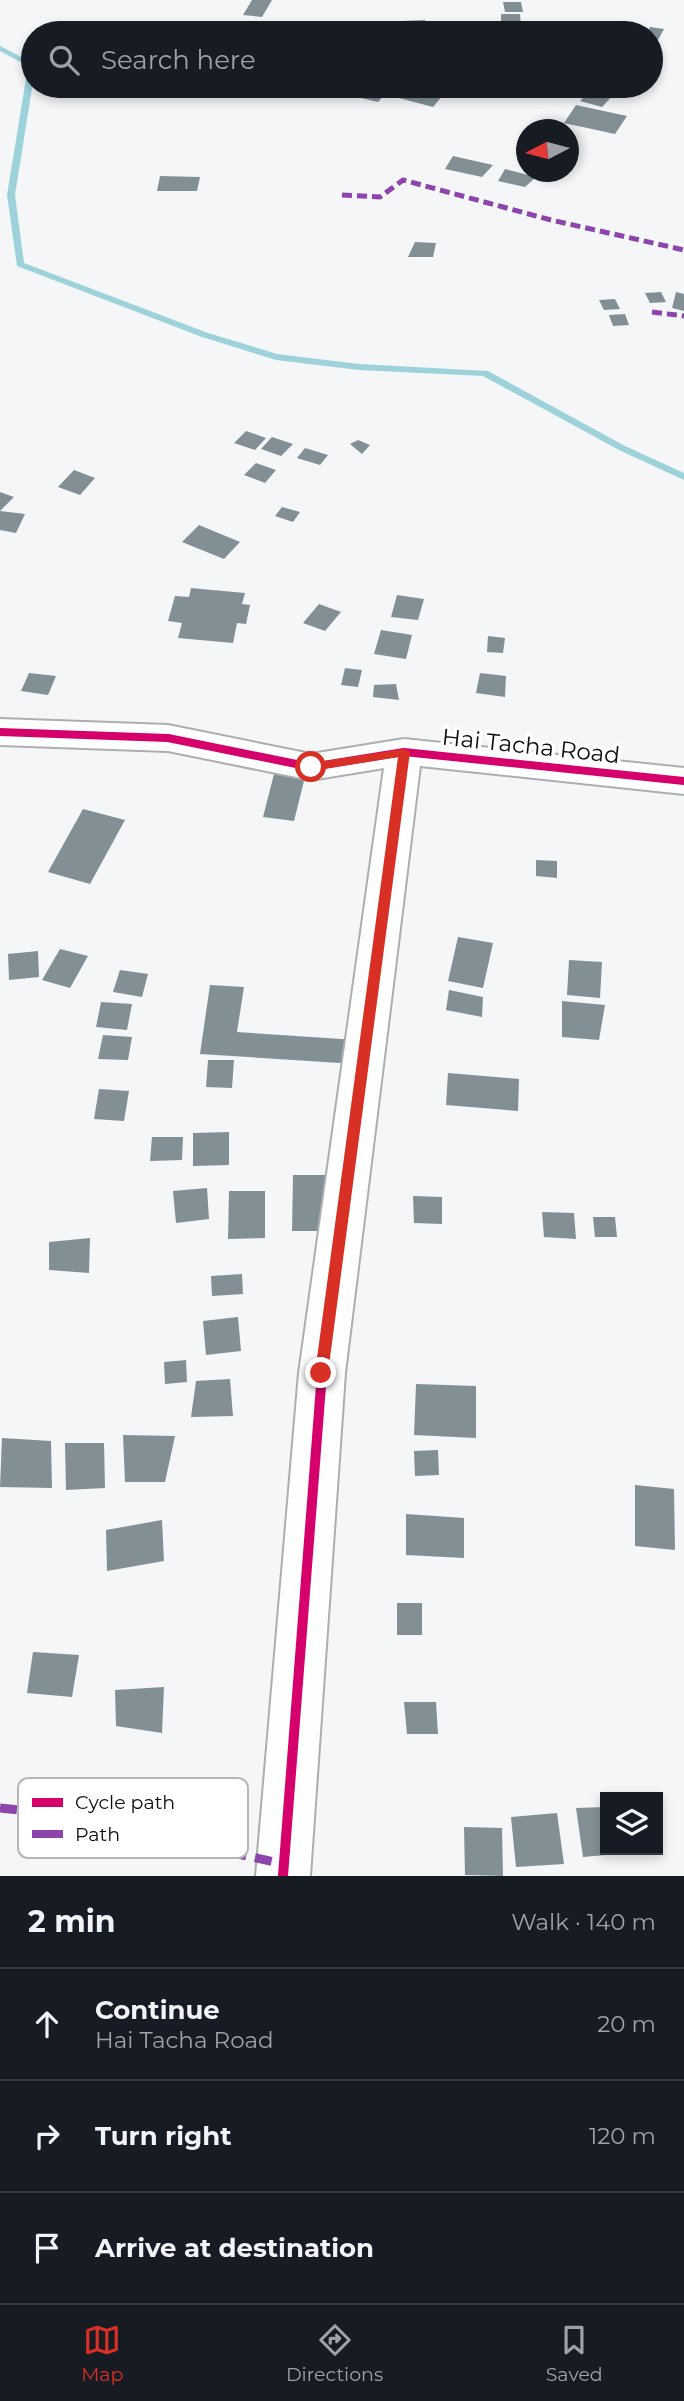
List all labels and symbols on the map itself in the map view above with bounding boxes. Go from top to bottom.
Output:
north arrow [516,119,579,182]
street label: Hai Tacha Road [441,723,621,769]
route start [295,751,326,782]
route end [305,1357,336,1388]
legend [18,1778,248,1858]
text: Cycle path [75,1791,175,1814]
text: Path [75,1823,120,1846]

